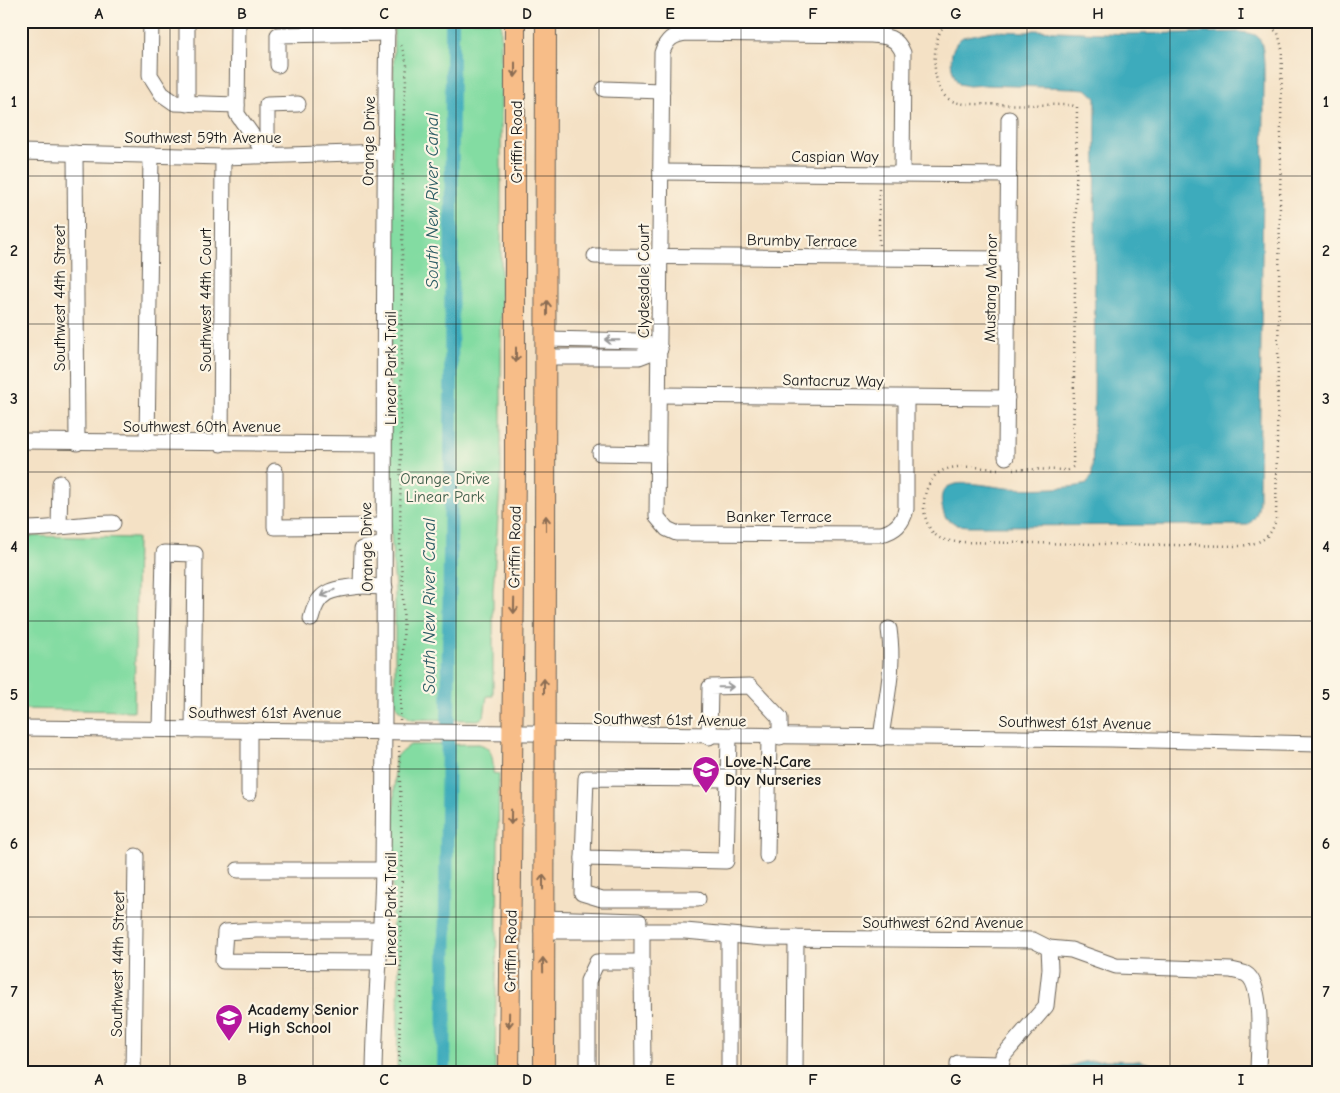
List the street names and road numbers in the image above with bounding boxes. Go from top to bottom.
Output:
street label: Orange Drive [359,96,379,186]
street label: Griffin Road [508,101,526,183]
street label: Southwest 59th Avenue [125,129,281,147]
street label: Caspian Way [791,148,880,166]
street label: Clydesdale Court [635,223,653,338]
street label: Southwest 44th Street [51,224,69,371]
street label: Southwest 44th Court [197,228,215,372]
street label: Brumby Terrace [747,231,857,251]
street label: Mustang Manor [981,233,1001,342]
street label: Linear Park Trail [382,311,400,425]
street label: Santacruz Way [782,371,884,391]
street label: Southwest 60th Avenue [123,418,281,436]
street label: Orange Drive [357,502,377,592]
street label: Griffin Road [505,505,525,589]
street label: Banker Terrace [726,508,832,526]
street label: Southwest 61st Avenue [189,704,341,722]
street label: Southwest 61st Avenue [593,710,747,730]
street label: Southwest 61st Avenue [998,713,1152,733]
street label: Linear Park Trail [382,852,400,966]
street label: Southwest 44th Street [108,890,128,1037]
street label: Griffin Road [501,909,521,993]
street label: Southwest 62nd Avenue [863,914,1023,932]

